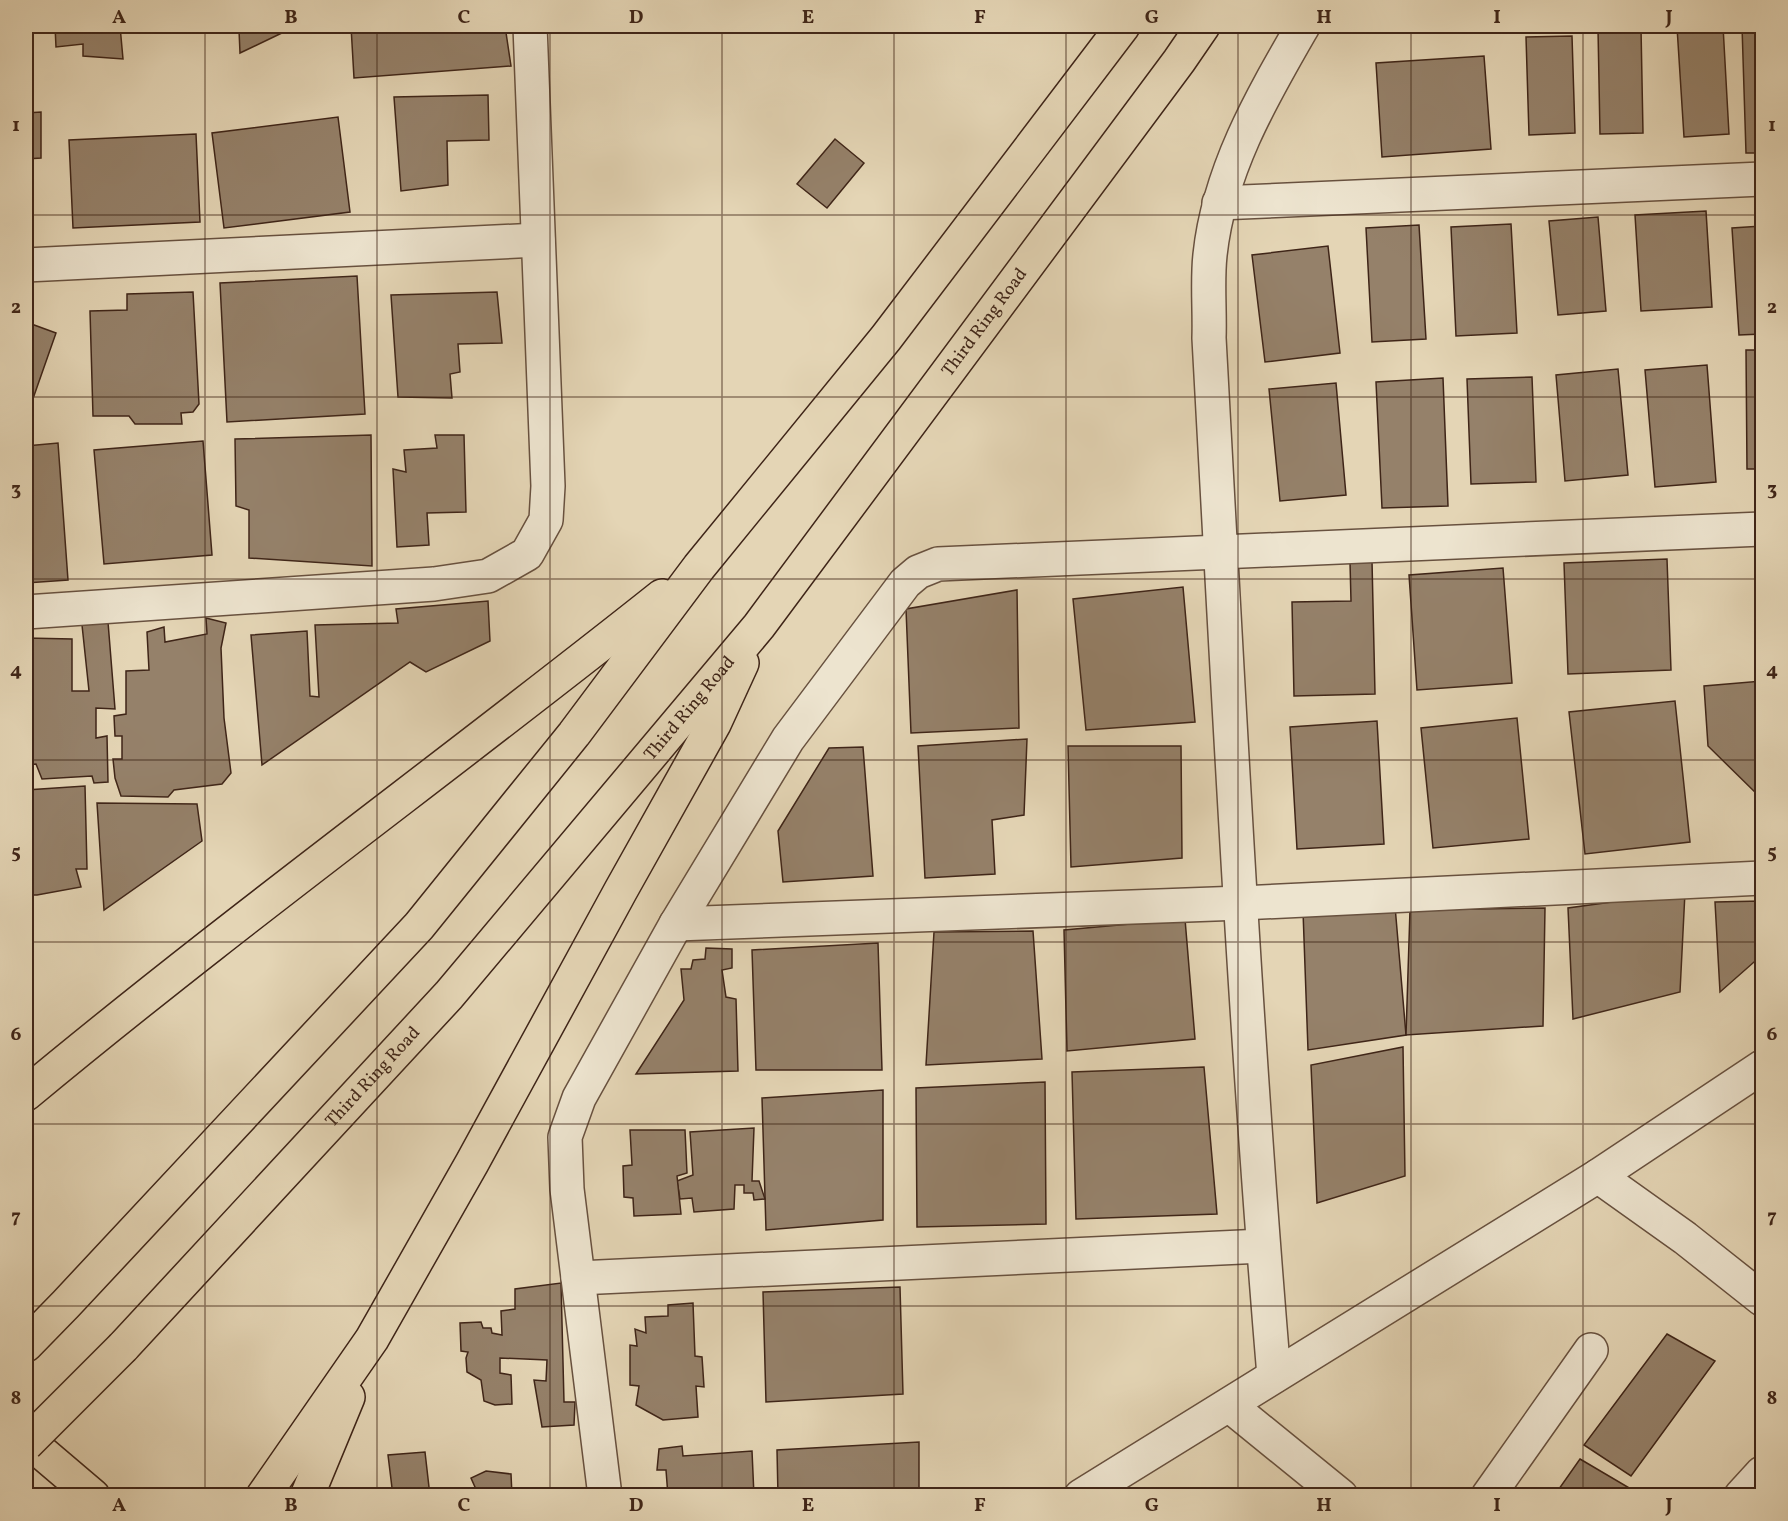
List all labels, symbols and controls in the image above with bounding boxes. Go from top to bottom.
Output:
text: A [112,4,126,32]
text: B [284,4,298,32]
text: C [458,4,471,32]
text: D [629,4,643,32]
text: E [802,4,814,32]
text: F [974,4,986,32]
text: G [1145,4,1159,32]
text: H [1316,4,1332,32]
text: I [1493,4,1501,32]
text: J [1664,4,1673,32]
text: 1 [12,112,20,140]
text: 1 [1768,112,1776,140]
street label: Third Ring Road [936,263,1033,382]
text: 2 [11,294,21,322]
text: 2 [1767,294,1777,322]
text: 3 [11,476,21,504]
text: 3 [1767,476,1777,504]
street label: Third Ring Road [638,651,741,766]
text: 4 [10,657,22,685]
text: 4 [1766,657,1778,685]
text: 5 [11,839,21,867]
text: 5 [1767,839,1777,867]
text: 6 [11,1021,22,1049]
street label: Third Ring Road [320,1021,426,1133]
text: 6 [1767,1021,1778,1049]
text: 7 [11,1203,21,1231]
text: 7 [1767,1203,1777,1231]
text: 8 [11,1385,21,1413]
text: 8 [1767,1385,1777,1413]
text: A [112,1492,126,1520]
text: B [284,1492,298,1520]
text: C [458,1492,471,1520]
text: D [629,1492,643,1520]
text: E [802,1492,814,1520]
text: F [974,1492,986,1520]
text: G [1145,1492,1159,1520]
text: H [1316,1492,1332,1520]
text: I [1493,1492,1501,1520]
text: J [1664,1492,1673,1520]

